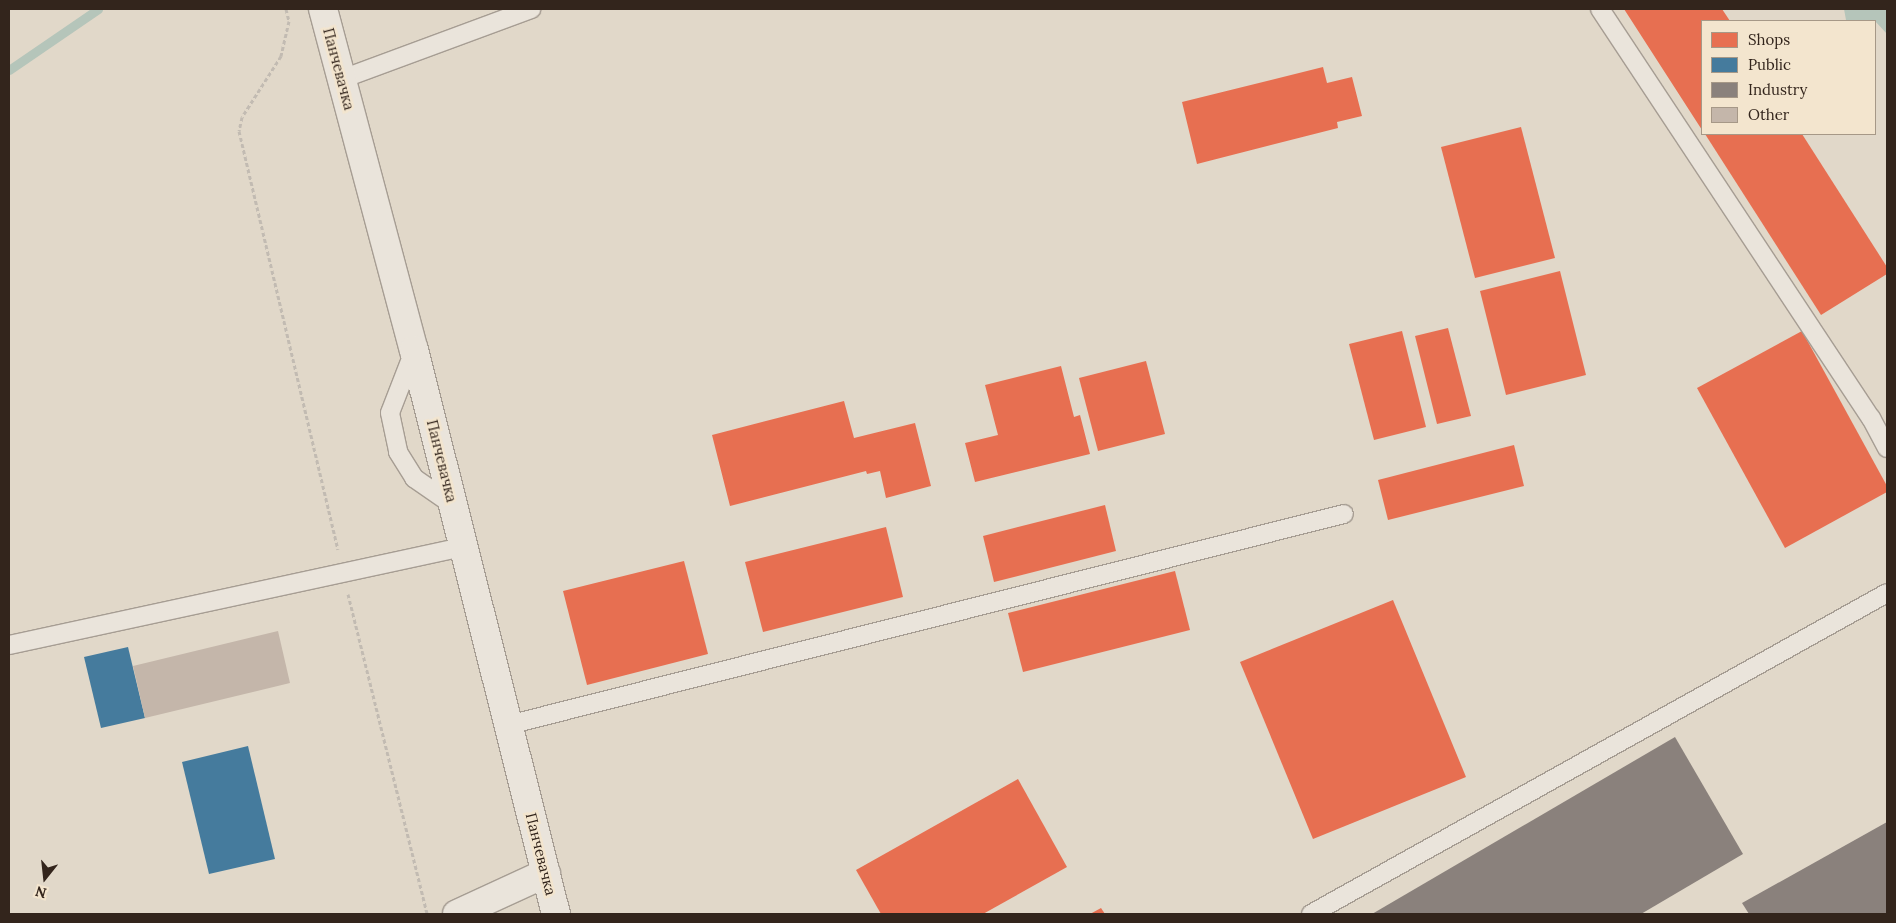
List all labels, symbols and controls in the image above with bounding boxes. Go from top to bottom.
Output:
legend [1701,20,1876,135]
street label: Панчевачка [319,26,359,112]
text: Shops [1748,30,1790,49]
text: Public [1748,55,1791,74]
text: Industry [1748,80,1807,99]
text: Other [1748,105,1789,124]
street label: Панчевачка [423,418,461,504]
street label: Панчевачка [522,811,560,897]
north arrow [20,853,70,903]
text: N [33,882,49,903]

